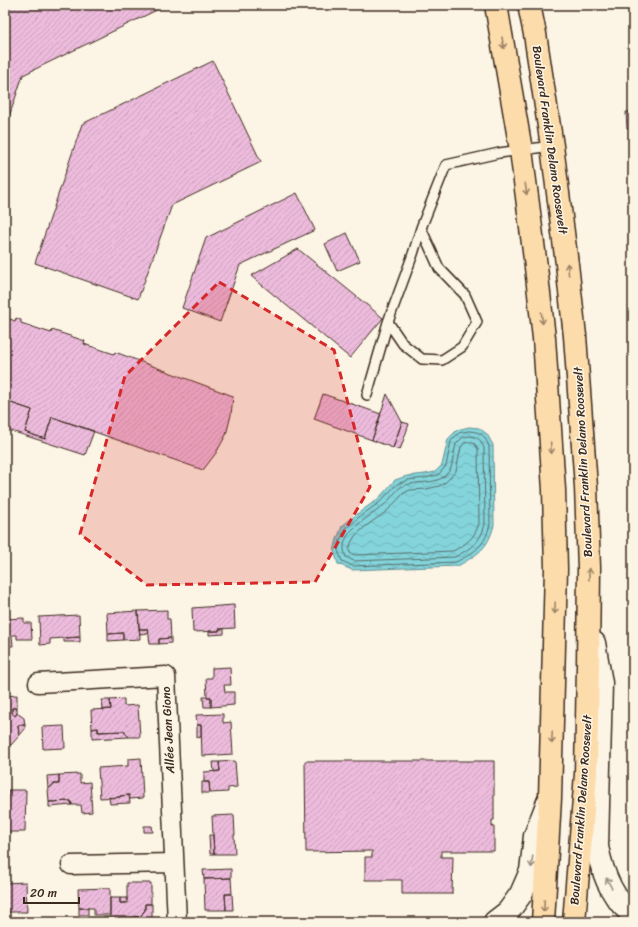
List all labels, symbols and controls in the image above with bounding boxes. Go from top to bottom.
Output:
one-way arrow [499,37,507,50]
street label: Boulevard Franklin Delano Roosevelt [526,44,574,237]
one-way arrow [522,182,530,195]
one-way arrow [564,263,571,276]
one-way arrow [538,311,546,324]
street label: Boulevard Franklin Delano Roosevelt [567,365,599,558]
one-way arrow [547,441,554,454]
one-way arrow [585,568,593,581]
one-way arrow [551,601,559,614]
street label: Allée Jean Giono [155,686,181,775]
street label: Boulevard Franklin Delano Roosevelt [563,713,599,906]
one-way arrow [548,731,556,744]
one-way arrow [528,855,536,868]
one-way arrow [605,878,612,890]
scale bar [24,879,79,905]
text: 20 m [30,882,57,904]
one-way arrow [540,899,547,912]

